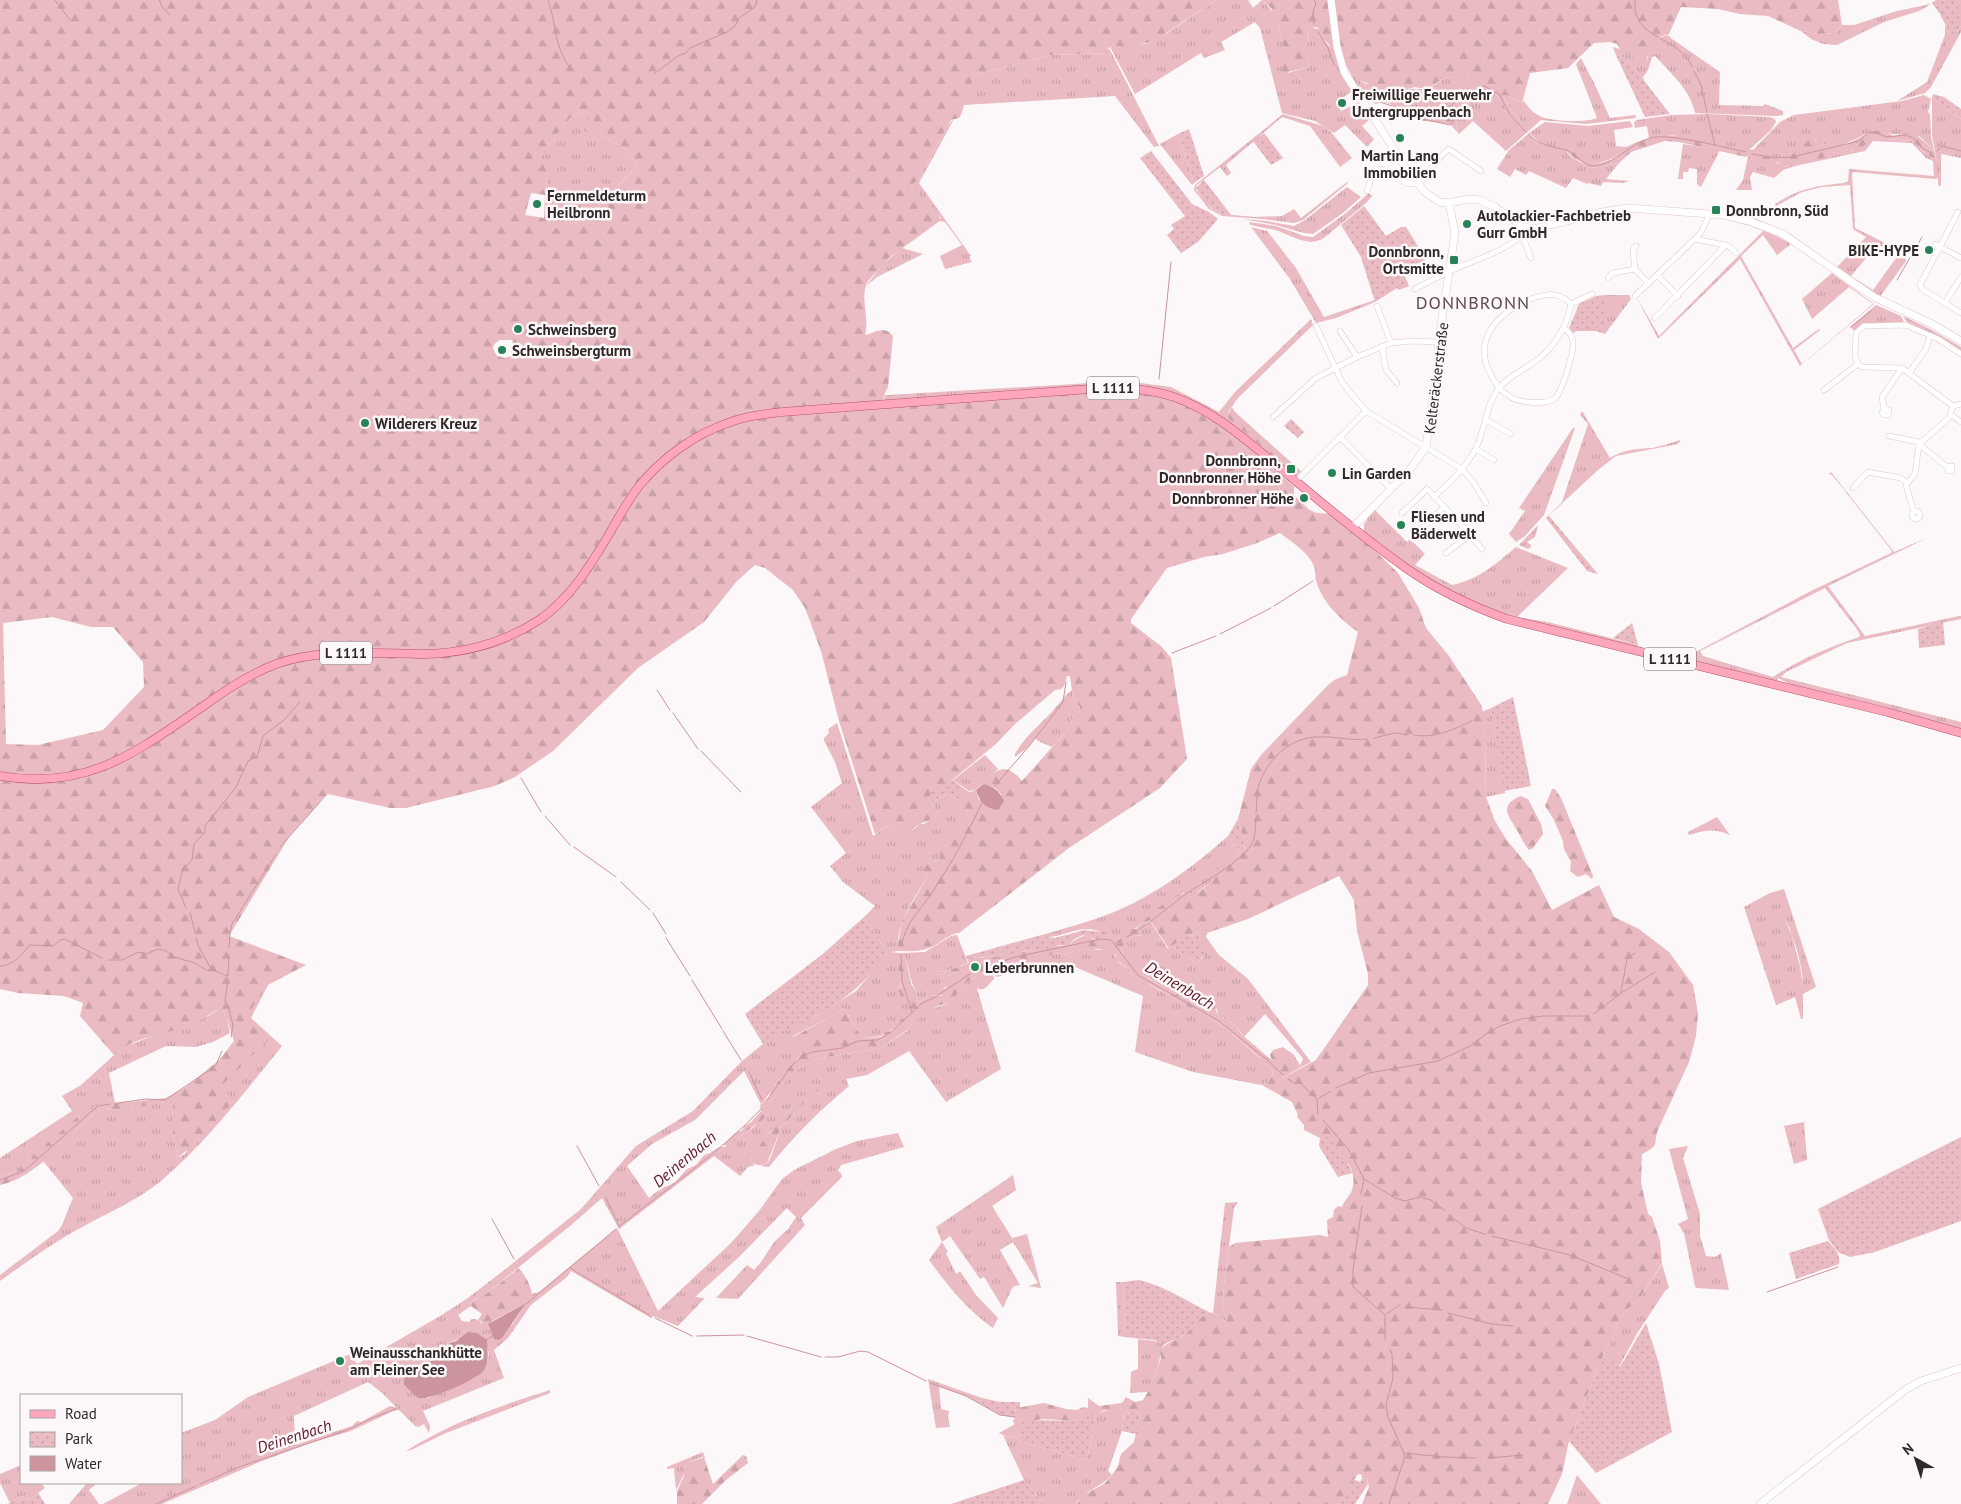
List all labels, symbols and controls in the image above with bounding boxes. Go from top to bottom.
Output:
place label: Freiwillige Feuerwehr Untergruppenbach [1352,85,1492,121]
marker: Freiwillige Feuerwehr Untergruppenbach [1336,97,1348,109]
marker: Martin Lang Immobilien [1394,132,1406,144]
place label: Martin Lang Immobilien [1361,146,1439,182]
place label: Fernmeldeturm Heilbronn [547,186,646,222]
marker: Fernmeldeturm Heilbronn [531,198,543,210]
place label: Donnbronn, Süd [1726,201,1828,220]
marker: Donnbronn, Süd [1710,204,1722,216]
place label: Autolackier-Fachbetrieb Gurr GmbH [1477,206,1631,242]
marker: Autolackier-Fachbetrieb Gurr GmbH [1461,218,1473,230]
place label: BIKE-HYPE [1848,241,1919,260]
place label: Donnbronn, Ortsmitte [1368,242,1444,278]
marker: BIKE-HYPE [1923,244,1935,256]
marker: Donnbronn, Ortsmitte [1448,254,1460,266]
district label: DONNBRONN [1416,291,1530,314]
place label: Schweinsberg [528,320,616,339]
street label: Kelteräckerstraße [1420,321,1452,435]
marker: Schweinsberg [512,323,524,335]
place label: Schweinsbergturm [512,341,631,360]
marker: Schweinsbergturm [496,344,508,356]
road number: L 1111 [1087,376,1139,399]
place label: Wilderers Kreuz [375,414,477,433]
marker: Wilderers Kreuz [359,417,371,429]
place label: Donnbronn, Donnbronner Höhe [1159,451,1281,487]
marker: Donnbronn, Donnbronner Höhe [1285,463,1297,475]
place label: Lin Garden [1342,464,1411,483]
marker: Lin Garden [1326,467,1338,479]
place label: Donnbronner Höhe [1172,489,1294,508]
marker: Donnbronner Höhe [1298,492,1310,504]
place label: Fliesen und Bäderwelt [1411,507,1485,543]
marker: Fliesen und Bäderwelt [1395,519,1407,531]
road number: L 1111 [320,641,372,664]
road number: L 1111 [1644,648,1696,671]
water label: Deinenbach [1142,957,1218,1013]
place label: Leberbrunnen [985,958,1074,977]
marker: Leberbrunnen [969,961,981,973]
water label: Deinenbach [648,1127,720,1191]
place label: Weinausschankhütte am Fleiner See [350,1343,482,1379]
marker: Weinausschankhütte am Fleiner See [334,1355,346,1367]
legend [20,1394,182,1484]
text: Road [65,1404,97,1423]
water label: Deinenbach [254,1415,334,1457]
text: Park [65,1429,93,1448]
north arrow [1891,1434,1941,1484]
text: N [1899,1439,1917,1459]
text: Water [65,1454,102,1473]

